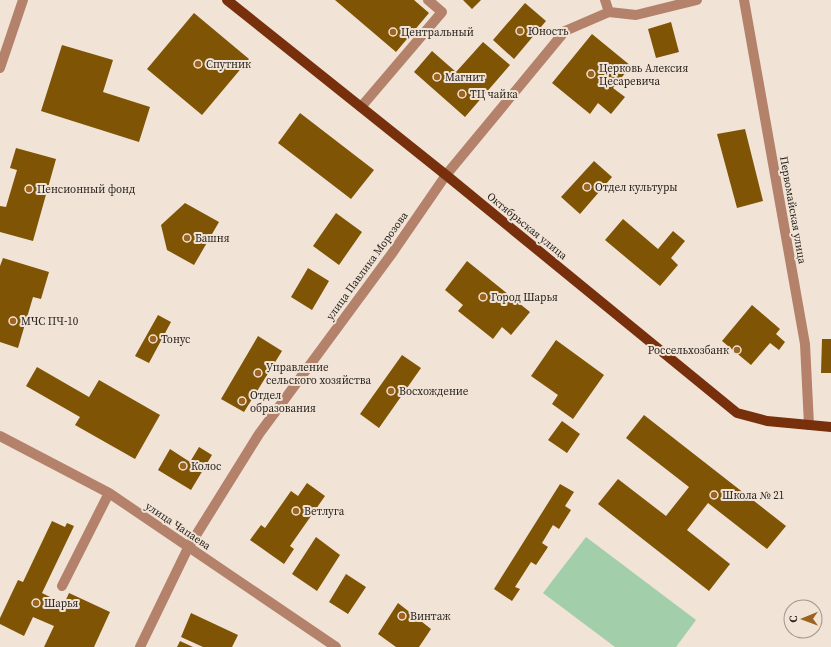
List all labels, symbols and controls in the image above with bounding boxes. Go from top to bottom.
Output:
place label: Юность [528,24,569,39]
place label: Центральный [401,25,474,40]
marker: Юность [515,26,525,36]
marker: Центральный [388,27,398,37]
place label: Спутник [206,57,251,72]
marker: Спутник [193,59,203,69]
place label: Церковь Алексия Цесаревича [599,61,688,89]
marker: Церковь Алексия Цесаревича [586,69,596,79]
place label: Магнит [445,70,485,85]
marker: Магнит [432,72,442,82]
place label: ТЦ чайка [470,87,518,102]
marker: ТЦ чайка [457,89,467,99]
street label: Первомайская улица [776,155,810,265]
place label: Отдел культуры [595,180,678,195]
place label: Пенсионный фонд [37,182,135,197]
marker: Отдел культуры [582,182,592,192]
marker: Пенсионный фонд [24,184,34,194]
street label: Октябрьская улица [484,189,571,263]
street label: улица Павлика Морозова [323,208,412,323]
place label: Башня [195,231,230,246]
marker: Башня [182,233,192,243]
place label: Город Шарья [491,290,558,305]
marker: Город Шарья [478,292,488,302]
place label: МЧС ПЧ-10 [21,314,79,329]
marker: МЧС ПЧ-10 [8,316,18,326]
place label: Тонус [161,332,191,347]
marker: Тонус [148,334,158,344]
place label: Россельхозбанк [648,343,729,358]
marker: Россельхозбанк [732,345,742,355]
place label: Управление сельского хозяйства [266,360,371,388]
marker: Управление сельского хозяйства [253,368,263,378]
place label: Восхождение [399,384,469,399]
marker: Восхождение [386,386,396,396]
place label: Отдел образования [250,388,316,416]
marker: Отдел образования [237,396,247,406]
place label: Колос [191,459,222,474]
marker: Колос [178,461,188,471]
place label: Школа № 21 [722,488,784,503]
marker: Школа № 21 [709,490,719,500]
street label: улица Чапаева [142,499,214,554]
place label: Ветлуга [304,504,345,519]
marker: Ветлуга [291,506,301,516]
place label: Шарья [44,596,79,611]
marker: Шарья [31,598,41,608]
north arrow [783,599,823,639]
place label: Винтаж [410,609,451,624]
marker: Винтаж [397,611,407,621]
text: С [786,615,801,623]

